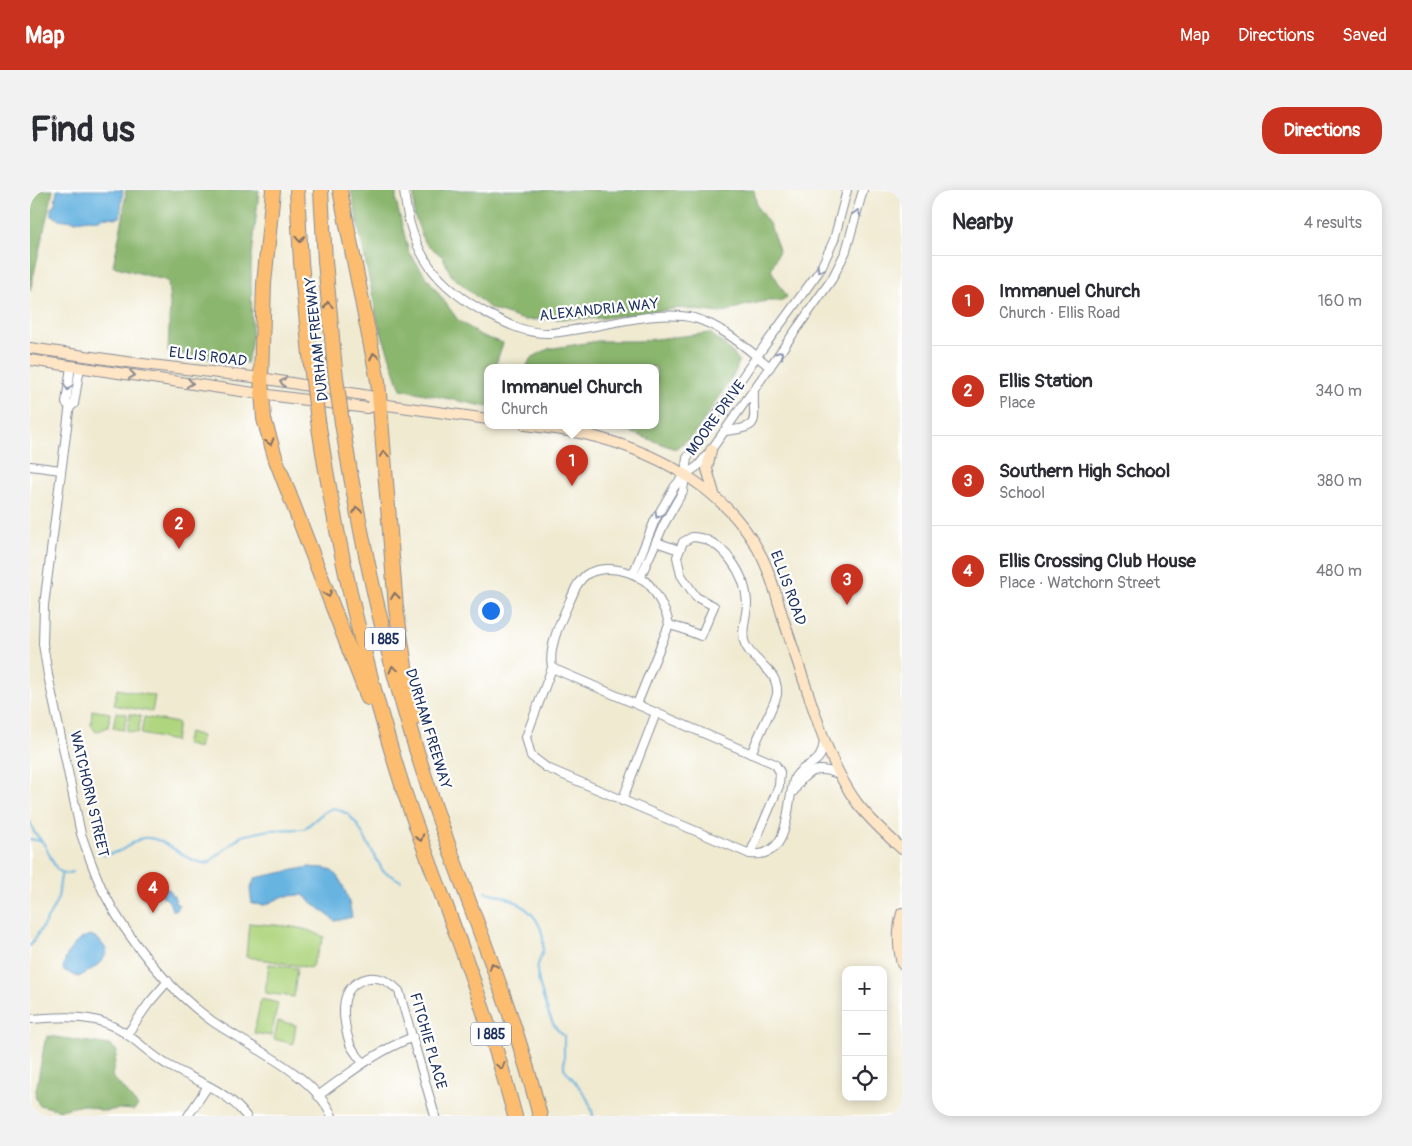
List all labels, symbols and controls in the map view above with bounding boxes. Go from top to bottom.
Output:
text: Map [25,21,65,50]
text: Map [1180,24,1210,47]
text: Directions [1238,24,1314,47]
text: Saved [1342,24,1387,47]
button: Directions [1262,107,1382,154]
text: Find us [30,108,135,152]
one-way arrow [852,209,862,217]
text: Nearby [952,209,1013,236]
text: 4 results [1304,213,1362,233]
one-way arrow [294,235,305,243]
one-way arrow [817,263,826,272]
street label: DURHAM FREEWAY [301,276,333,402]
text: Immanuel Church [999,279,1140,303]
text: 1 [965,291,971,311]
text: 160 m [1318,291,1362,311]
street label: ALEXANDRIA WAY [538,294,660,326]
one-way arrow [323,300,334,308]
text: Church · Ellis Road [999,303,1120,323]
street label: ELLIS ROAD [168,343,248,371]
one-way arrow [774,350,783,359]
one-way arrow [369,351,380,360]
popup [484,364,659,429]
one-way arrow [129,369,137,380]
text: Ellis Station [999,369,1093,393]
text: Immanuel Church [501,375,642,399]
street label: MOORE DRIVE [682,376,750,459]
one-way arrow [187,377,195,388]
one-way arrow [278,377,287,387]
text: 2 [964,381,972,401]
text: 340 m [1315,381,1362,401]
one-way arrow [63,384,74,392]
text: Place [999,393,1035,413]
text: Church [501,399,548,419]
one-way arrow [265,437,275,445]
pin: 1 [556,445,588,486]
one-way arrow [378,449,389,457]
text: Southern High School [999,459,1170,483]
text: 3 [964,471,972,491]
text: 380 m [1316,471,1362,491]
text: School [999,483,1045,503]
one-way arrow [352,506,363,515]
pin: 2 [163,508,195,549]
one-way arrow [654,509,664,518]
street label: ELLIS ROAD [766,548,810,628]
text: Ellis Crossing Club House [999,549,1196,573]
text: 4 [963,561,973,581]
text: 480 m [1316,561,1362,581]
pin: 3 [831,564,863,605]
text: Place · Watchorn Street [999,573,1160,593]
one-way arrow [322,589,332,598]
one-way arrow [390,592,401,600]
your location [478,598,504,624]
road number: I 885 [365,628,405,650]
one-way arrow [388,664,399,673]
street label: DURHAM FREEWAY [401,666,455,792]
street label: WATCHORN STREET [65,729,113,859]
one-way arrow [414,833,424,841]
pin: 4 [137,872,169,913]
one-way arrow [489,962,499,970]
map controls [842,966,887,1101]
button: + [842,966,887,1011]
street label: FITCHIE PLACE [405,991,451,1091]
button: − [842,1011,887,1056]
road number: I 885 [471,1022,511,1046]
button: locate [842,1056,887,1101]
one-way arrow [496,1062,506,1070]

